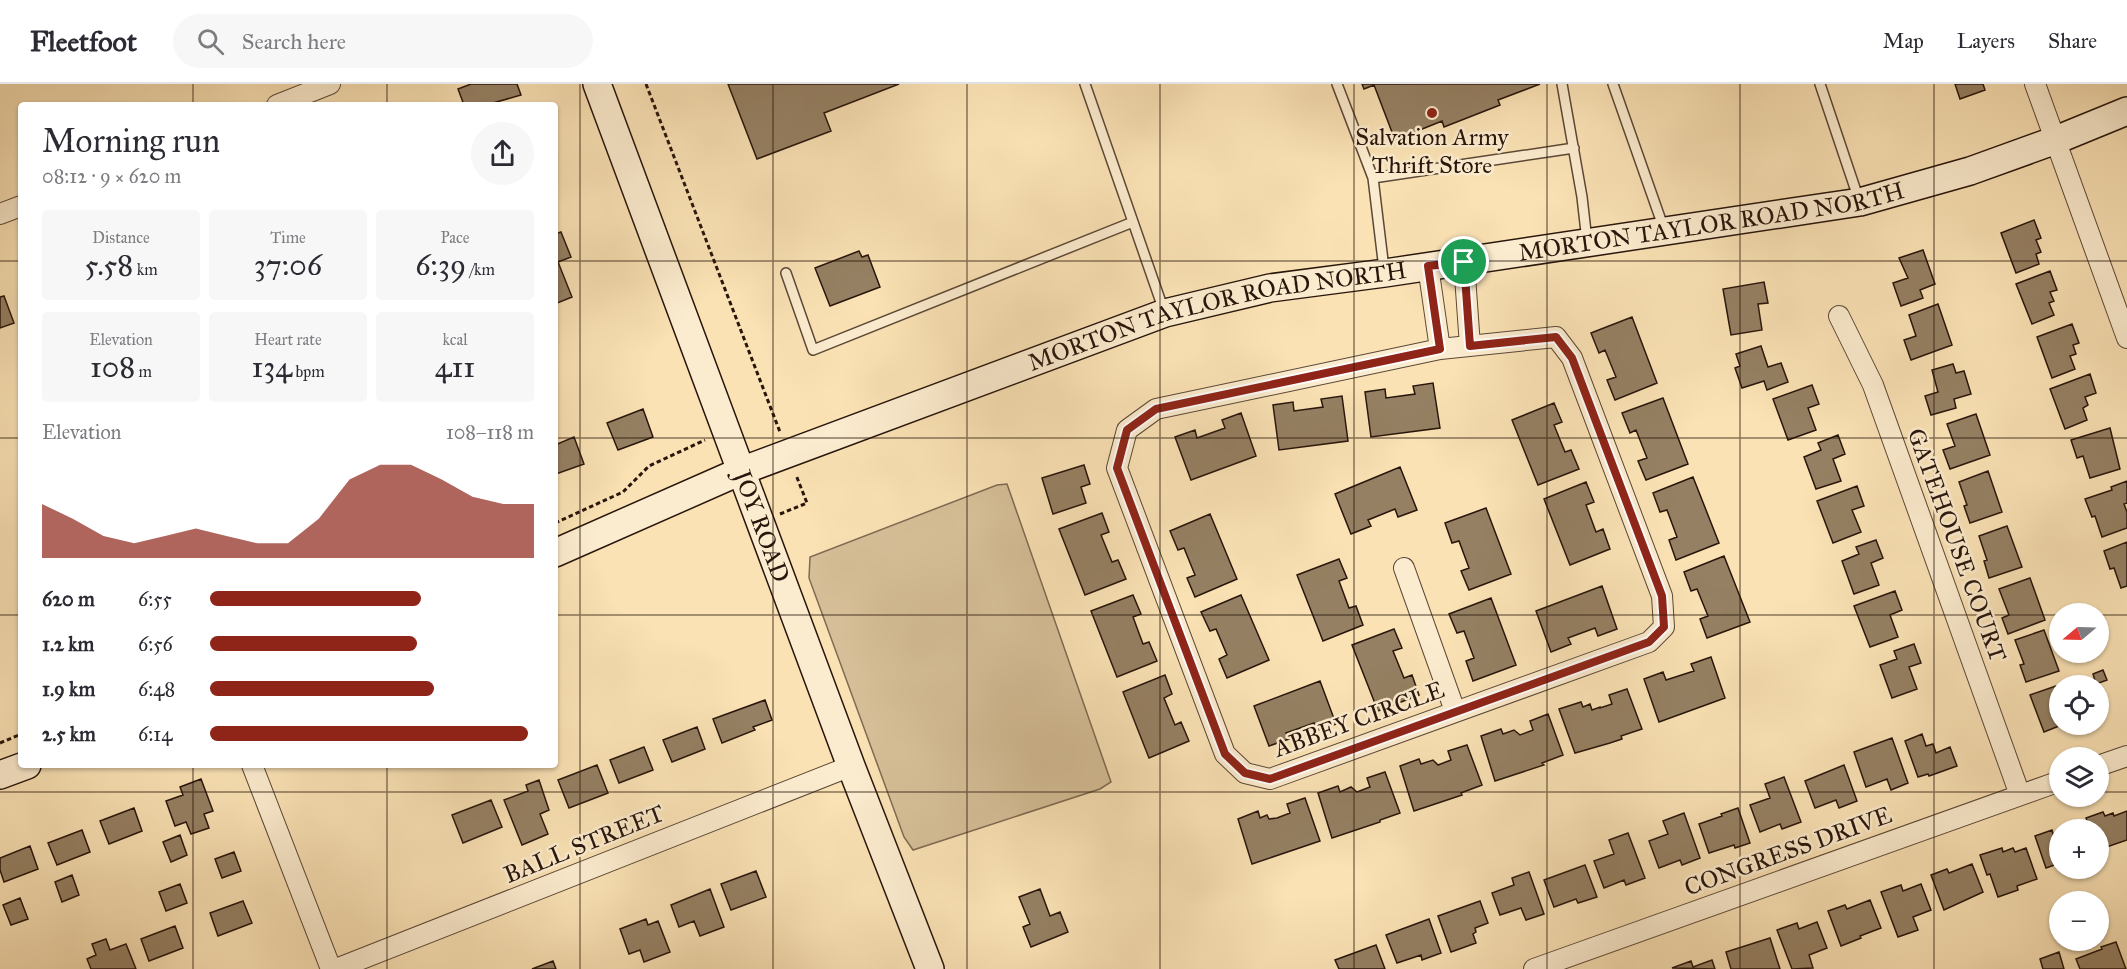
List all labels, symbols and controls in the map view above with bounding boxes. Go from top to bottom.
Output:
search box [173,14,593,68]
text: Fleetfoot [30,24,137,59]
icon: search [194,25,227,58]
text: Search here [242,28,346,55]
text: Map [1883,28,1924,54]
text: Layers [1957,28,2015,54]
text: Share [2048,28,2097,54]
marker: Salvation Army Thrift Store [1425,106,1439,120]
text: Morning run [42,121,220,161]
button: share [471,122,534,185]
place label: Salvation Army Thrift Store [1355,122,1509,180]
text: 08:12 · 9 × 620 m [42,164,181,188]
street label: MORTON TAYLOR ROAD NORTH [1516,175,1908,268]
text: Distance [92,228,150,247]
text: Time [270,228,306,247]
text: Pace [440,228,470,247]
pin [1438,236,1489,287]
icon: arrive [1447,245,1480,278]
text: 5.58 [84,247,133,283]
text: 37:06 [254,247,322,283]
text: 6:39 [415,247,466,283]
street label: MORTON TAYLOR ROAD NORTH [1024,255,1409,378]
text: km [133,260,158,279]
text: /km [466,260,495,279]
text: Elevation [89,330,153,349]
text: Heart rate [254,330,322,349]
text: kcal [442,330,468,349]
text: 108 [90,349,135,385]
text: 134 [251,349,292,385]
text: 411 [435,349,475,385]
text: m [135,362,152,381]
text: bpm [292,362,325,381]
text: Elevation [42,420,121,444]
text: 108–118 m [446,420,534,444]
street label: GATEHOUSE COURT [1901,424,2013,666]
street label: JOY ROAD [726,463,796,586]
text: 620 m [42,587,95,611]
text: 6:55 [138,587,172,611]
north arrow [2049,603,2109,663]
map controls [2049,603,2109,951]
text: 1.2 km [42,632,94,656]
text: 6:56 [138,632,173,656]
street label: ABBEY CIRCLE [1269,674,1448,764]
button: locate [2049,675,2109,735]
text: 1.9 km [42,677,95,701]
text: 6:48 [138,677,175,701]
text: 2.5 km [42,722,96,746]
text: 6:14 [138,722,172,746]
button: layers [2049,747,2109,807]
street label: BALL STREET [499,798,669,890]
street label: CONGRESS DRIVE [1680,800,1896,902]
button: + [2049,819,2109,879]
button: − [2049,891,2109,951]

